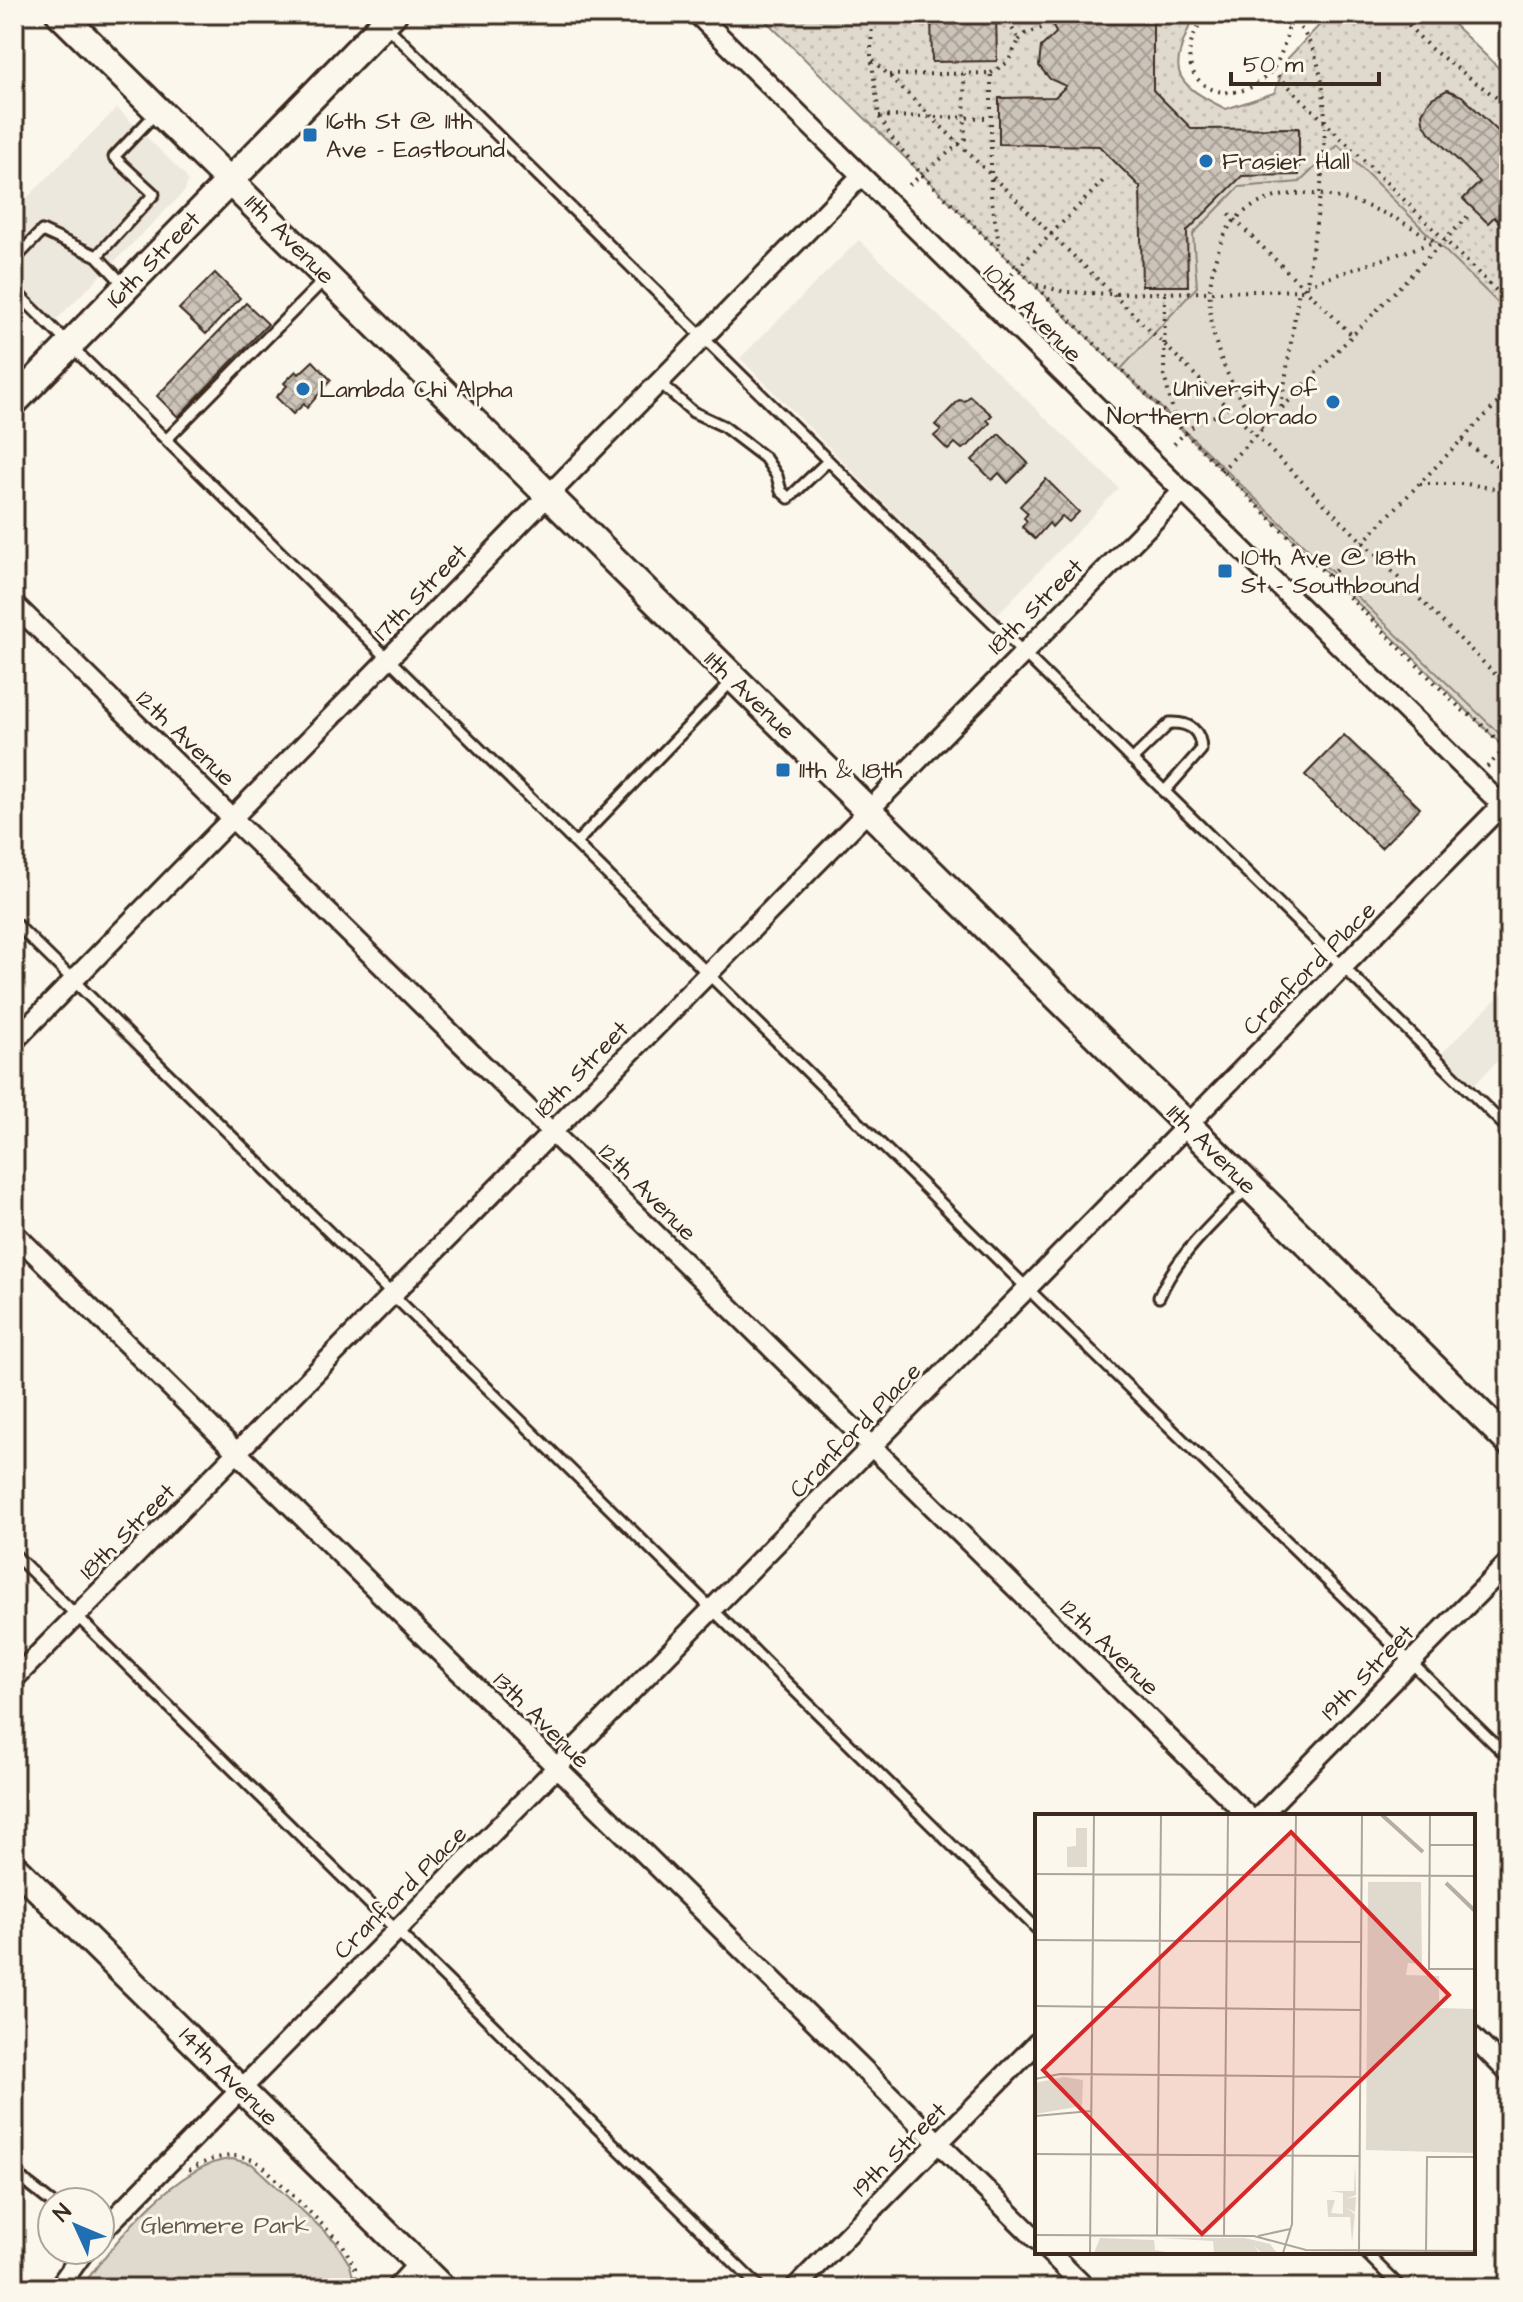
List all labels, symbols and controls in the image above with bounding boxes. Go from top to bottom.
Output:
scale bar [1231,36,1379,86]
text: 50 m [1243,48,1304,82]
place label: 16th St @ 11th Ave - Eastbound [326,105,505,167]
marker: 16th St @ 11th Ave - Eastbound [301,126,319,144]
place label: Frasier Hall [1222,145,1350,179]
marker: Frasier Hall [1197,152,1215,170]
street label: 11th Avenue [237,187,342,293]
street label: 16th Street [99,203,209,316]
street label: 10th Avenue [975,257,1089,371]
place label: University of Northern Colorado [1107,372,1318,434]
place label: Lambda Chi Alpha [319,373,513,407]
marker: Lambda Chi Alpha [294,380,312,398]
marker: University of Northern Colorado [1324,393,1342,411]
street label: 17th Street [366,536,476,649]
place label: 10th Ave @ 18th St - Southbound [1241,541,1419,603]
street label: 18th Street [980,551,1092,663]
marker: 10th Ave @ 18th St - Southbound [1216,562,1234,580]
street label: 11th Avenue [696,643,803,748]
street label: 12th Avenue [128,683,242,795]
place label: 11th & 18th [799,754,902,788]
marker: 11th & 18th [774,761,792,779]
street label: Cranford Place [1235,894,1384,1043]
street label: 18th Street [526,1013,637,1126]
street label: 11th Avenue [1159,1097,1264,1203]
street label: 12th Avenue [591,1136,704,1249]
street label: Cranford Place [782,1355,929,1506]
street label: 18th Street [72,1476,184,1588]
street label: 12th Avenue [1052,1592,1166,1704]
street label: 19th Street [1313,1617,1423,1728]
street label: 13th Avenue [485,1665,597,1777]
inset map [1035,1814,1475,2254]
street label: Cranford Place [326,1818,475,1967]
street label: 14th Avenue [171,2019,286,2134]
street label: 19th Street [845,2094,955,2205]
north arrow [36,2186,116,2266]
text: N [47,2197,79,2229]
park label: Glenmere Park [141,2209,309,2243]

